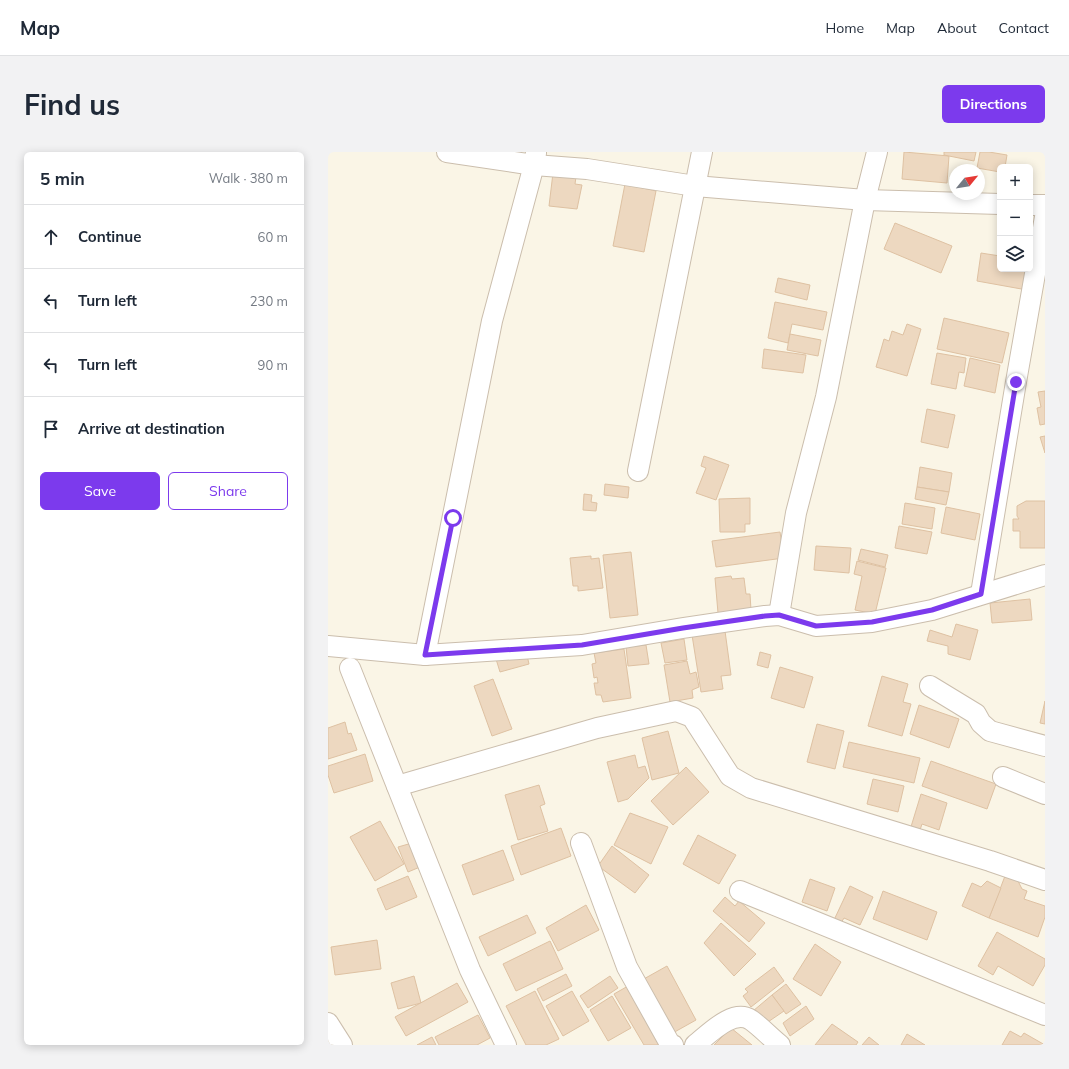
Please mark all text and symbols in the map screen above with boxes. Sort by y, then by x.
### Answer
text: Map [20,16,60,40]
text: Home [825,19,864,37]
text: Map [886,19,915,37]
text: About [937,19,977,37]
text: Contact [999,19,1049,37]
button: Directions [942,85,1045,123]
text: Find us [24,87,120,122]
north arrow [949,164,985,200]
map controls [997,164,1033,272]
button: + [997,164,1033,200]
text: 5 min [40,168,85,189]
text: Walk · 380 m [209,170,288,186]
button: − [997,200,1033,236]
icon: ahead [40,226,62,248]
text: Continue [78,227,141,246]
text: 60 m [258,229,288,245]
button: layers [997,236,1033,272]
icon: left [40,290,62,312]
text: Turn left [78,291,137,310]
text: 230 m [250,293,288,309]
icon: left [40,354,62,376]
text: Turn left [78,355,137,374]
text: 90 m [258,357,288,373]
route end [1007,373,1025,391]
icon: arrive [40,418,62,440]
text: Arrive at destination [78,419,225,438]
button: Save [40,472,160,510]
button: Share [168,472,288,510]
route start [444,509,462,527]

